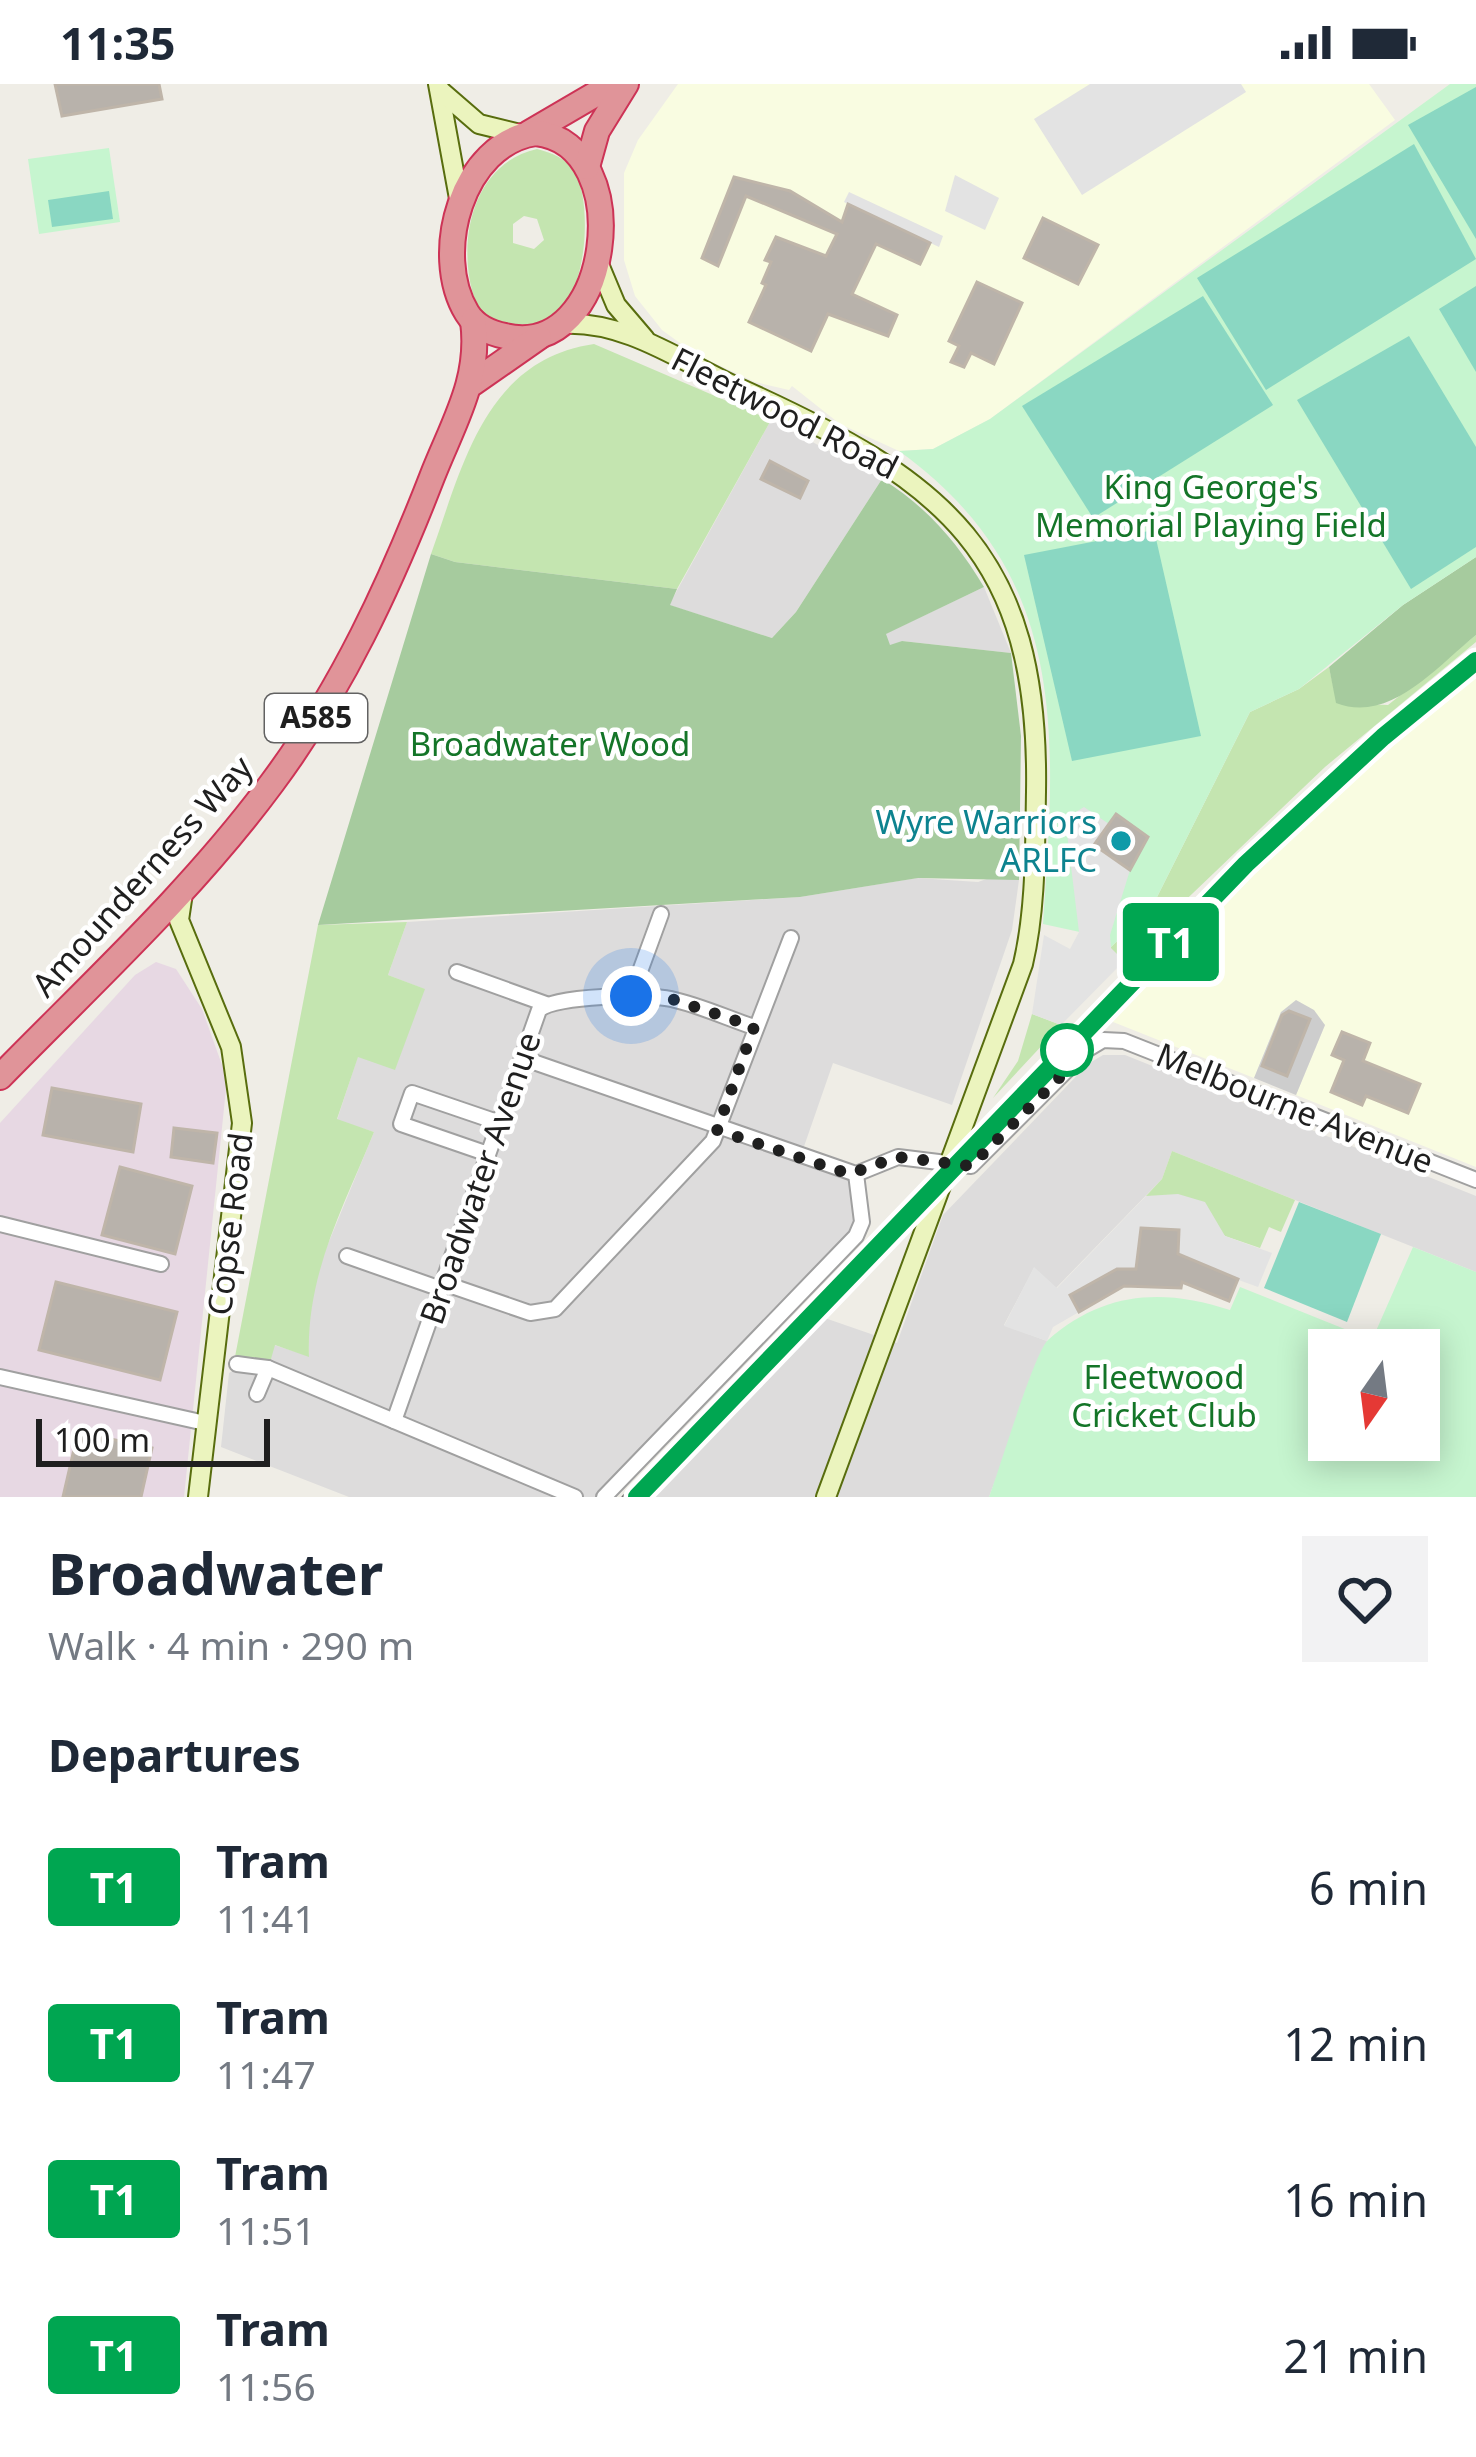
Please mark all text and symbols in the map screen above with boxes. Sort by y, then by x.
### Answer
text: 11:35 [60,12,176,73]
street label: Fleetwood Road [664,336,906,489]
park label: King George's Memorial Playing Field [1035,464,1387,547]
road number: A585 [265,694,367,742]
park label: Broadwater Wood [410,721,690,766]
street label: Amounderness Way [21,745,262,1006]
place label: Wyre Warriors ARLFC [876,799,1097,882]
marker: Wyre Warriors ARLFC [1108,828,1134,854]
line badge: T1 [1117,903,1225,981]
text: T1 [1147,913,1195,970]
your location [601,966,661,1026]
unlabelled marker [1042,1025,1092,1075]
street label: Broadwater Avenue [408,1026,551,1330]
street label: Melbourne Avenue [1150,1031,1440,1184]
street label: Copse Road [196,1130,263,1318]
north arrow [1308,1329,1440,1461]
map controls [1308,1329,1440,1461]
park label: Fleetwood Cricket Club [1071,1354,1257,1437]
scale bar [36,1413,270,1466]
text: 100 m [54,1417,150,1462]
text: Broadwater [48,1534,383,1612]
button: heart [1302,1536,1428,1662]
text: Walk · 4 min · 290 m [48,1618,414,1671]
text: Departures [48,1724,301,1785]
text: Tram [216,1830,330,1891]
text: 6 min [1309,1857,1428,1918]
text: T1 [90,1858,138,1915]
text: 11:41 [216,1891,316,1944]
text: Tram [216,1986,330,2047]
text: 12 min [1283,2013,1428,2074]
text: T1 [90,2014,138,2071]
text: 11:47 [216,2047,316,2100]
text: Tram [216,2142,330,2203]
text: 16 min [1283,2169,1428,2230]
text: T1 [90,2170,138,2227]
text: 11:51 [216,2203,316,2256]
text: Tram [216,2298,330,2359]
text: 21 min [1283,2325,1428,2386]
text: T1 [90,2326,138,2383]
text: 11:56 [216,2359,316,2412]

